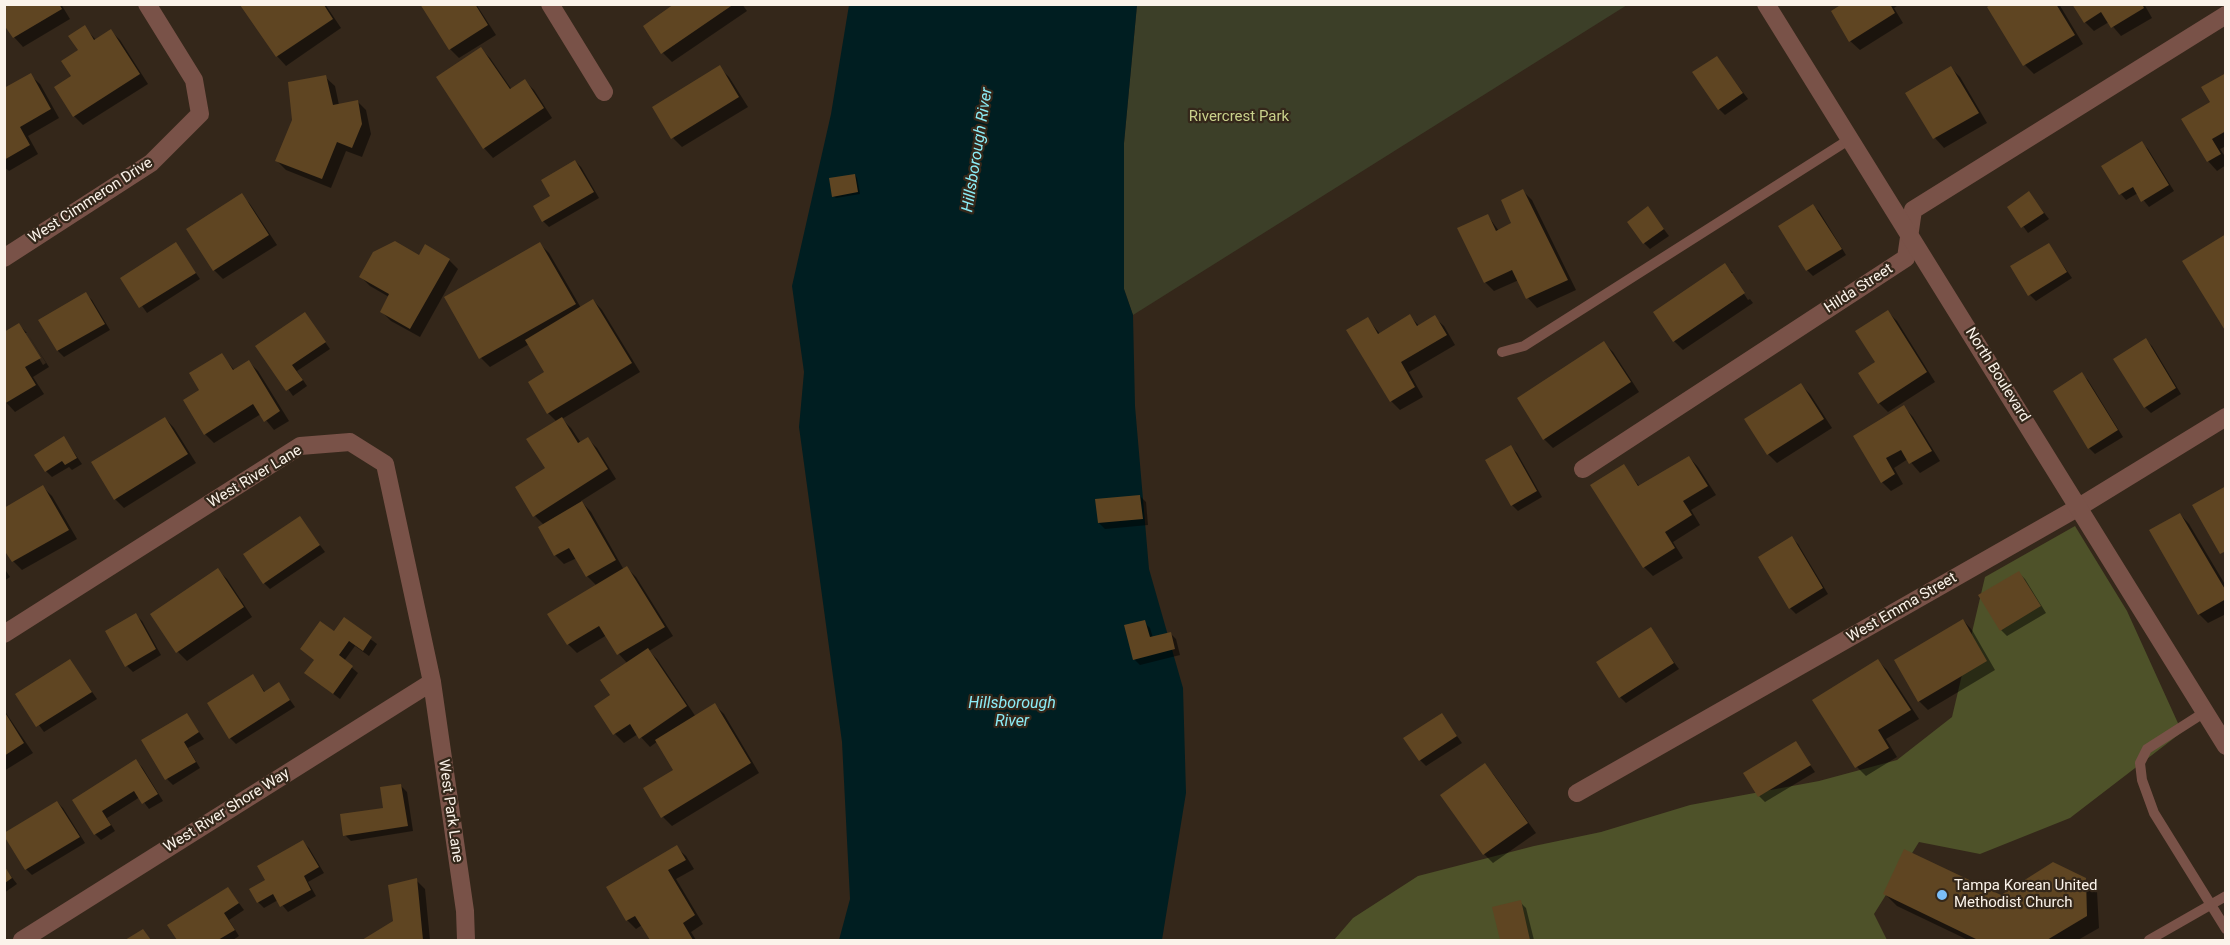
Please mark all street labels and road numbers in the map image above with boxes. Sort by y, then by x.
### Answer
street label: West Cimmeron Drive [26,154,156,248]
street label: Hilda Street [1821,260,1897,318]
street label: North Boulevard [1961,324,2033,426]
street label: West River Lane [205,442,305,512]
street label: West Emma Street [1844,569,1960,647]
street label: West Park Lane [434,758,466,864]
street label: West River Shore Way [161,765,293,857]

